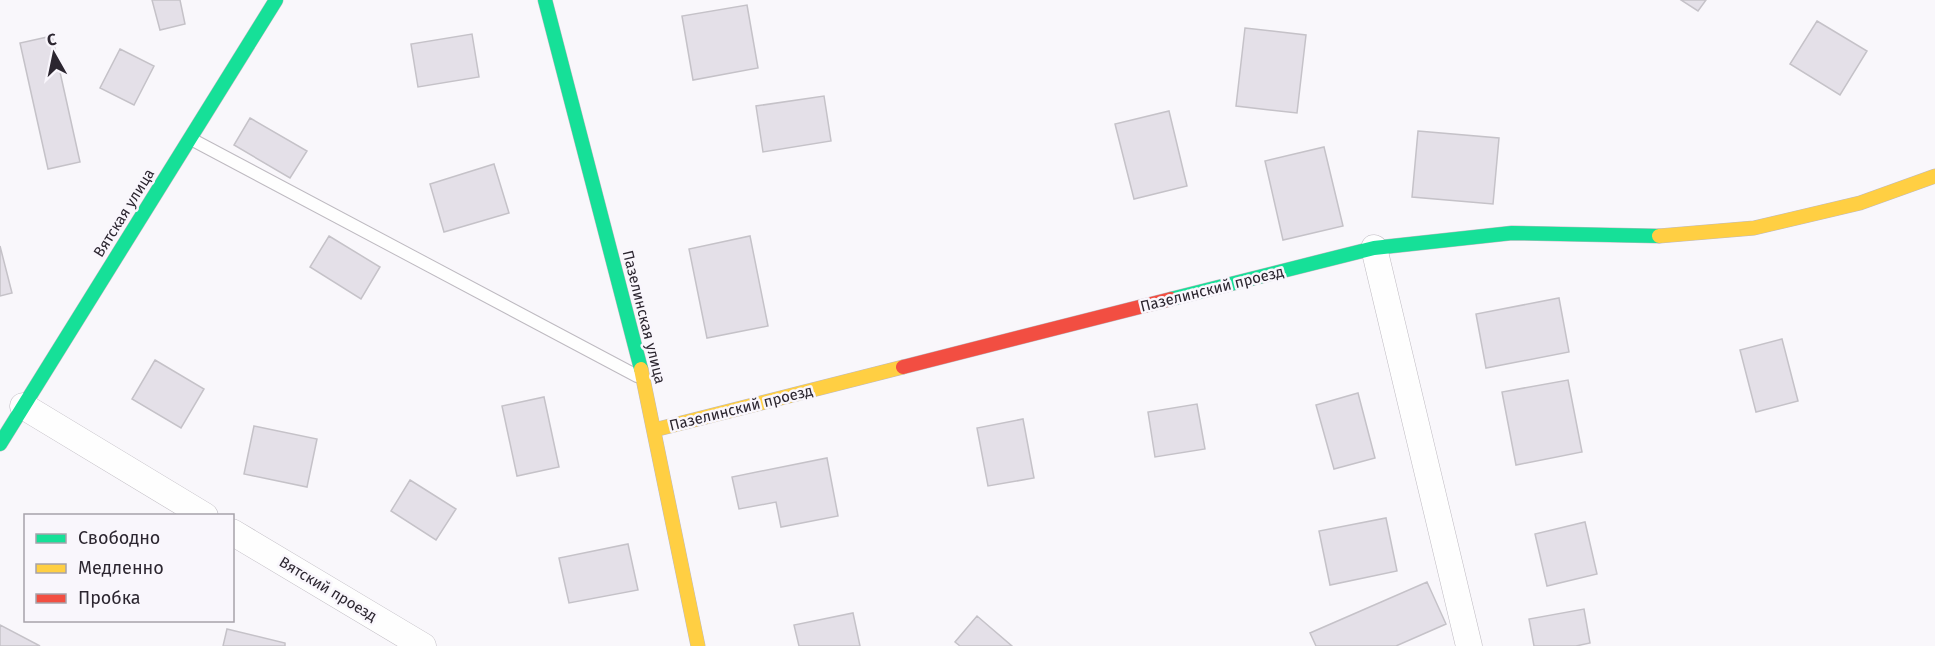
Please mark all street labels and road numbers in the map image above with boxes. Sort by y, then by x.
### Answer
street label: Вятская улица [90,166,158,260]
street label: Пазелинская улица [619,248,669,386]
street label: Пазелинский проезд [1138,262,1286,316]
street label: Пазелинский проезд [667,381,815,435]
street label: Вятский проезд [276,553,380,625]

